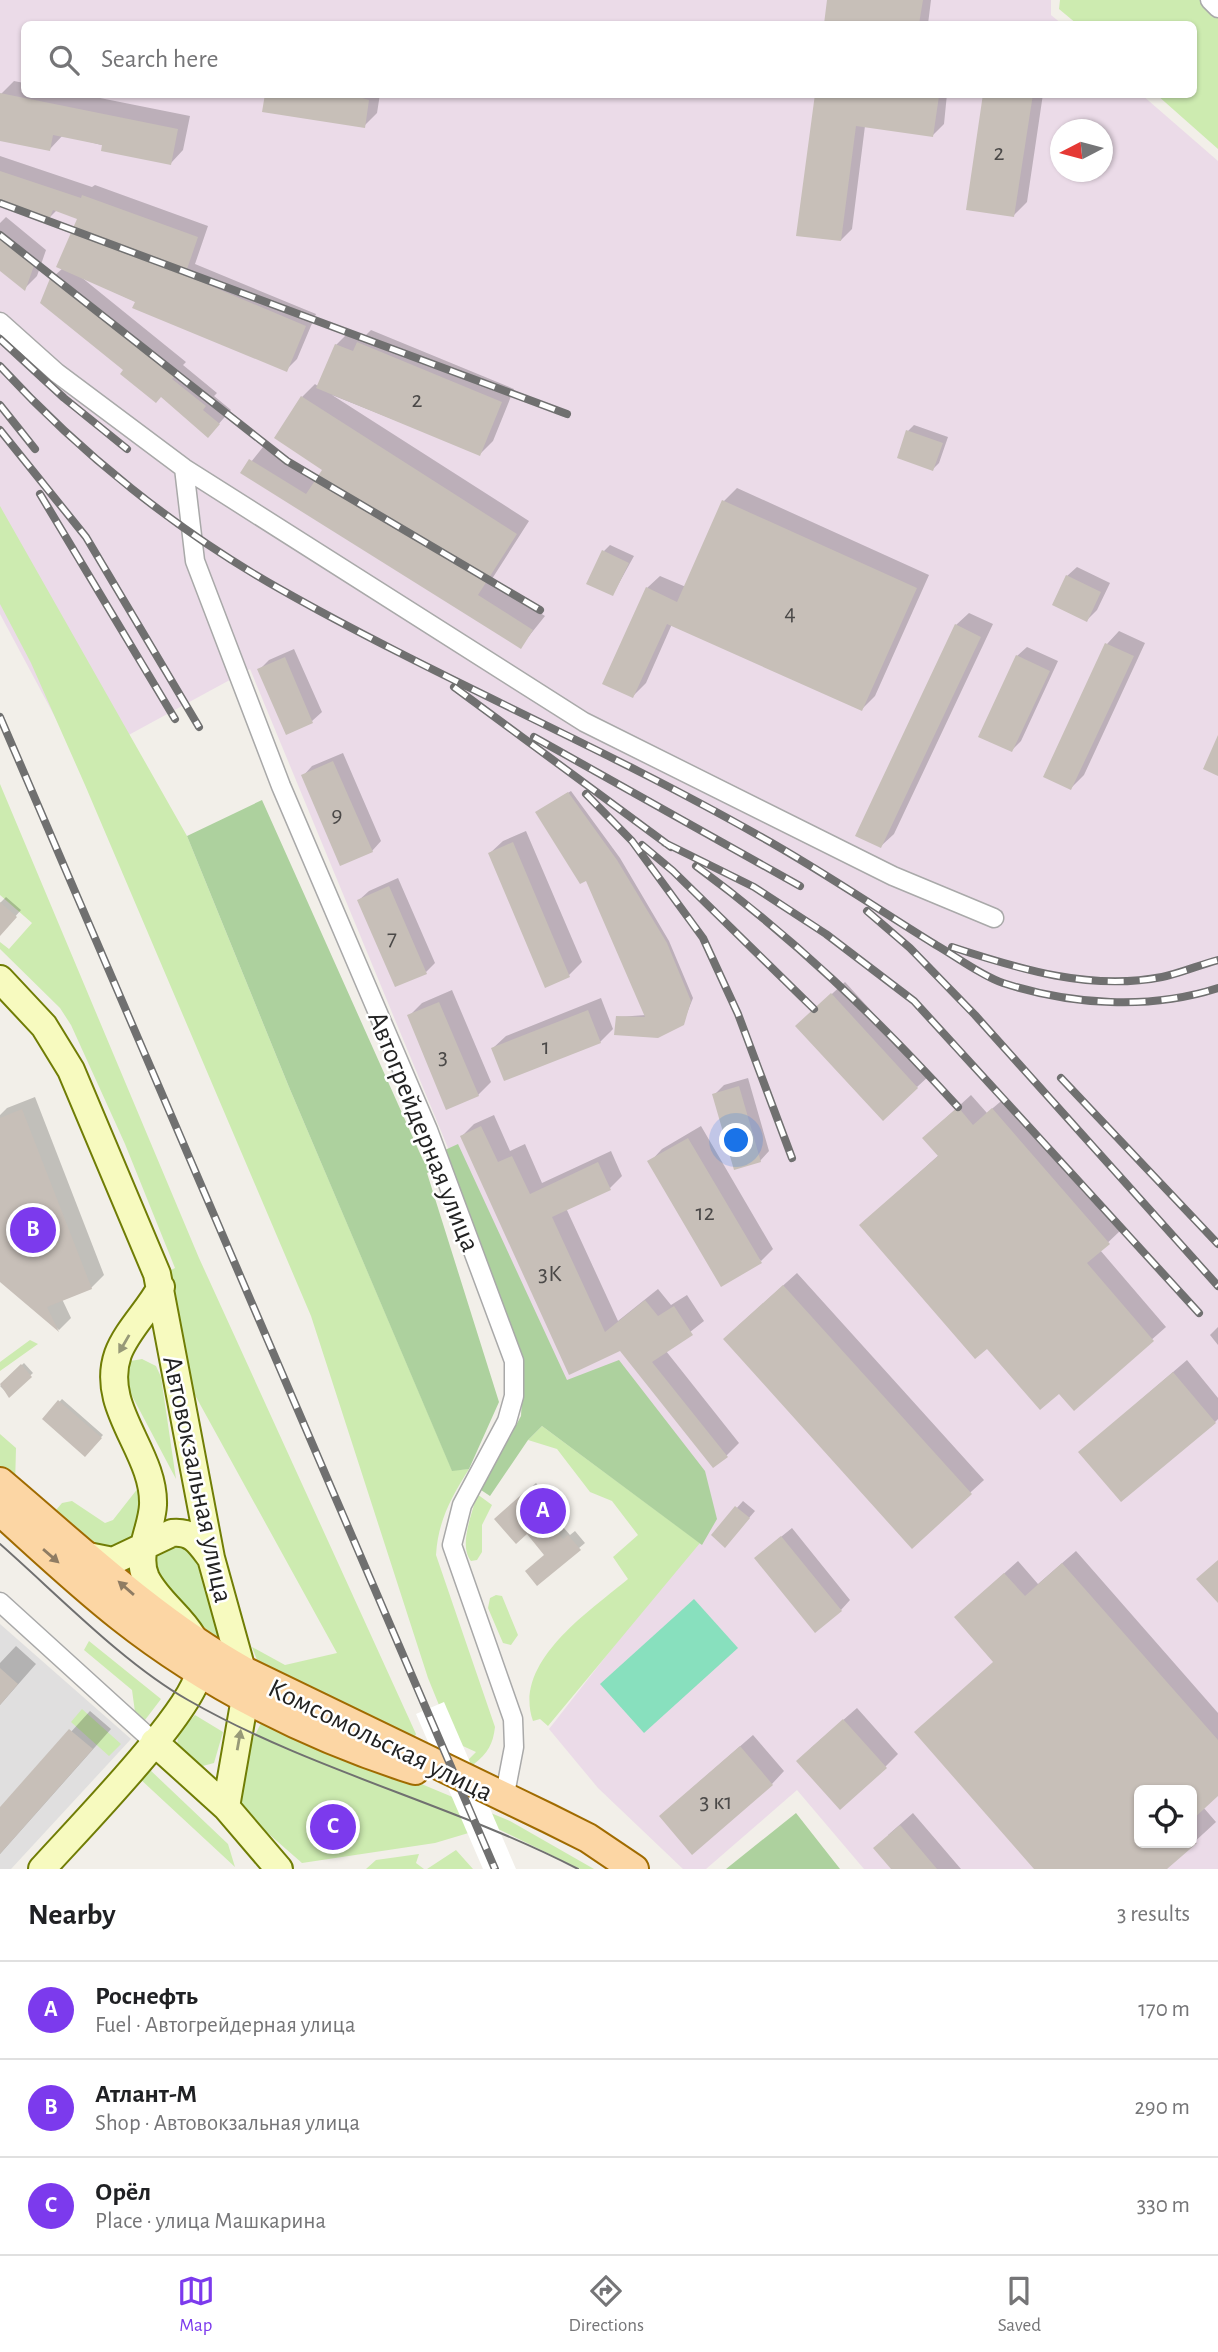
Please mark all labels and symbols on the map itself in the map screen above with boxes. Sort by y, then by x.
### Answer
north arrow [1050,119,1113,182]
house number: 2 [994,141,1005,165]
house number: 2 [412,388,423,412]
house number: 4 [784,601,796,625]
house number: 9 [331,803,343,827]
house number: 7 [387,926,397,950]
street label: Автогрейдерная улица [362,1008,484,1256]
house number: 1 [542,1035,550,1059]
house number: 3 [438,1045,448,1069]
your location [719,1123,753,1157]
house number: 12 [695,1201,715,1225]
pin: B [10,1204,56,1256]
house number: 3К [538,1262,562,1286]
one-way arrow [118,1335,130,1354]
street label: Автовокзальная улица [157,1353,237,1606]
pin: A [520,1485,566,1537]
one-way arrow [43,1548,60,1563]
one-way arrow [117,1581,134,1596]
street label: Комсомольская улица [263,1674,497,1807]
one-way arrow [234,1729,245,1751]
house number: 3 к1 [699,1790,733,1814]
pin: C [310,1801,356,1853]

